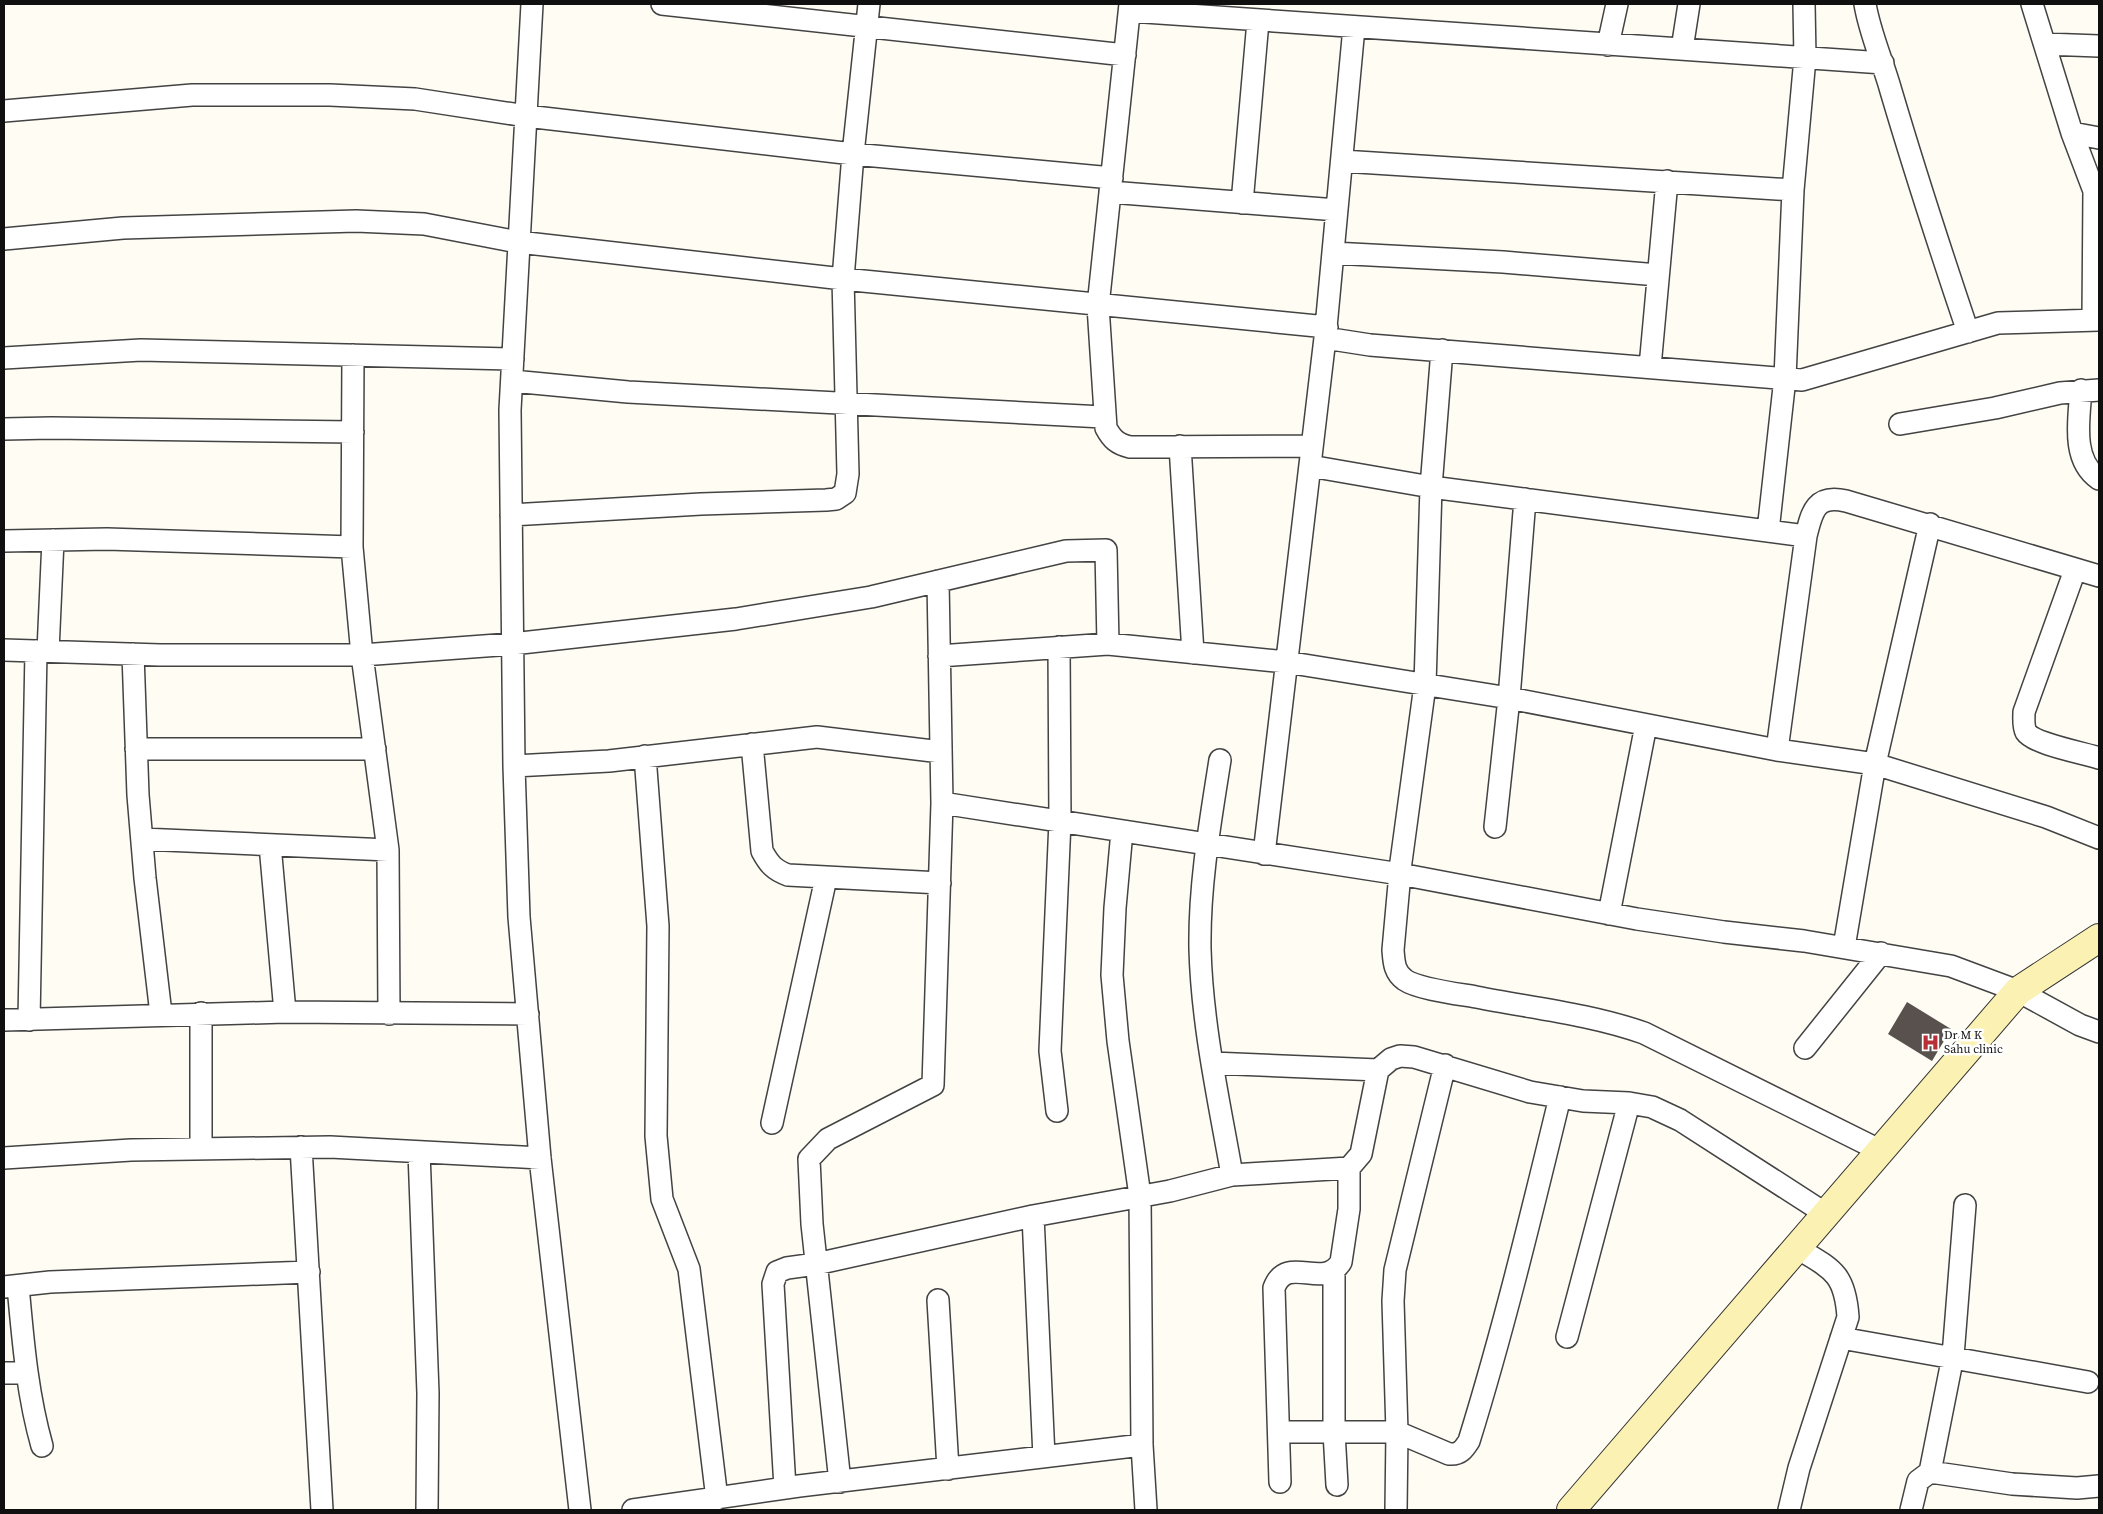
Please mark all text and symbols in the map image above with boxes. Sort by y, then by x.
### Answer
place label: Dr M K Sahu clinic [1944,1027,2003,1057]
hospital icon: Dr M K Sahu clinic [1920,1032,1940,1052]

